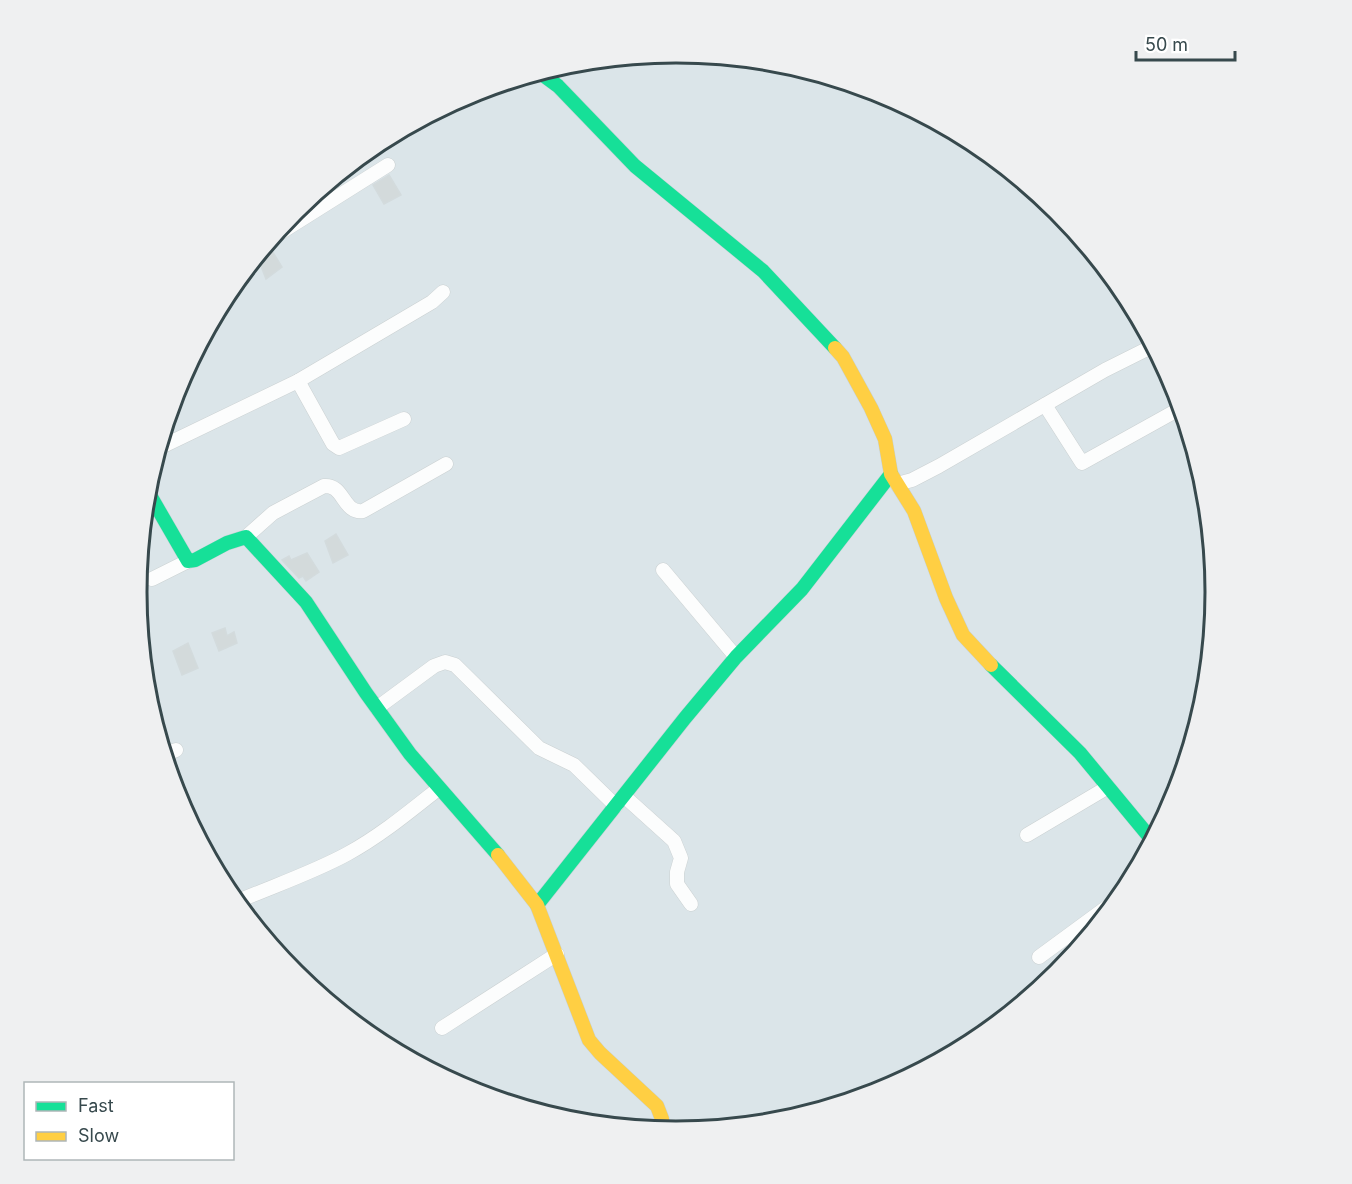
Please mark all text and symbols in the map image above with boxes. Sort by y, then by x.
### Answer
scale bar [1136,24,1235,62]
text: 50 m [1145,34,1188,55]
legend [24,1082,234,1160]
text: Fast [78,1095,114,1116]
text: Slow [78,1125,119,1146]

